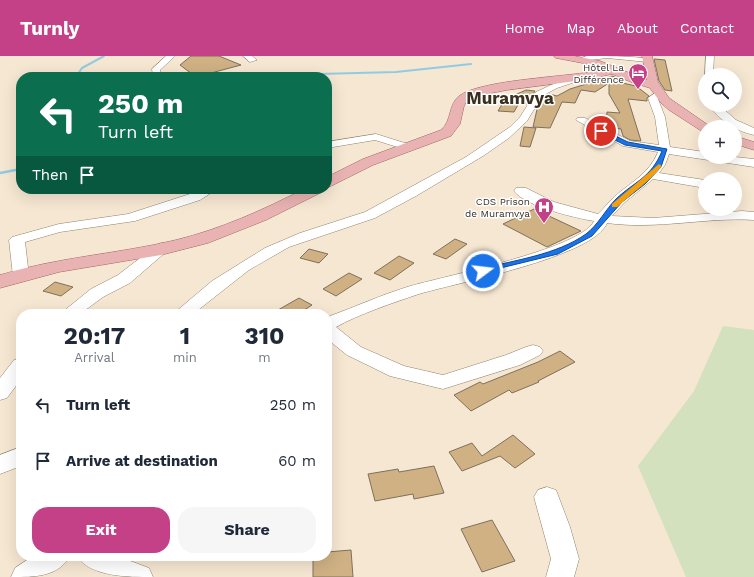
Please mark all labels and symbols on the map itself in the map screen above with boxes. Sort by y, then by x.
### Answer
place label: Hôtel La Différence [573,62,624,85]
hotel icon: Hôtel La Différence [627,62,649,90]
district label: Muramvya [466,88,554,108]
pin [584,114,618,148]
place label: CDS Prison de Muramvya [465,196,530,219]
hospital icon: CDS Prison de Muramvya [533,196,555,224]
position arrow [462,250,504,292]

